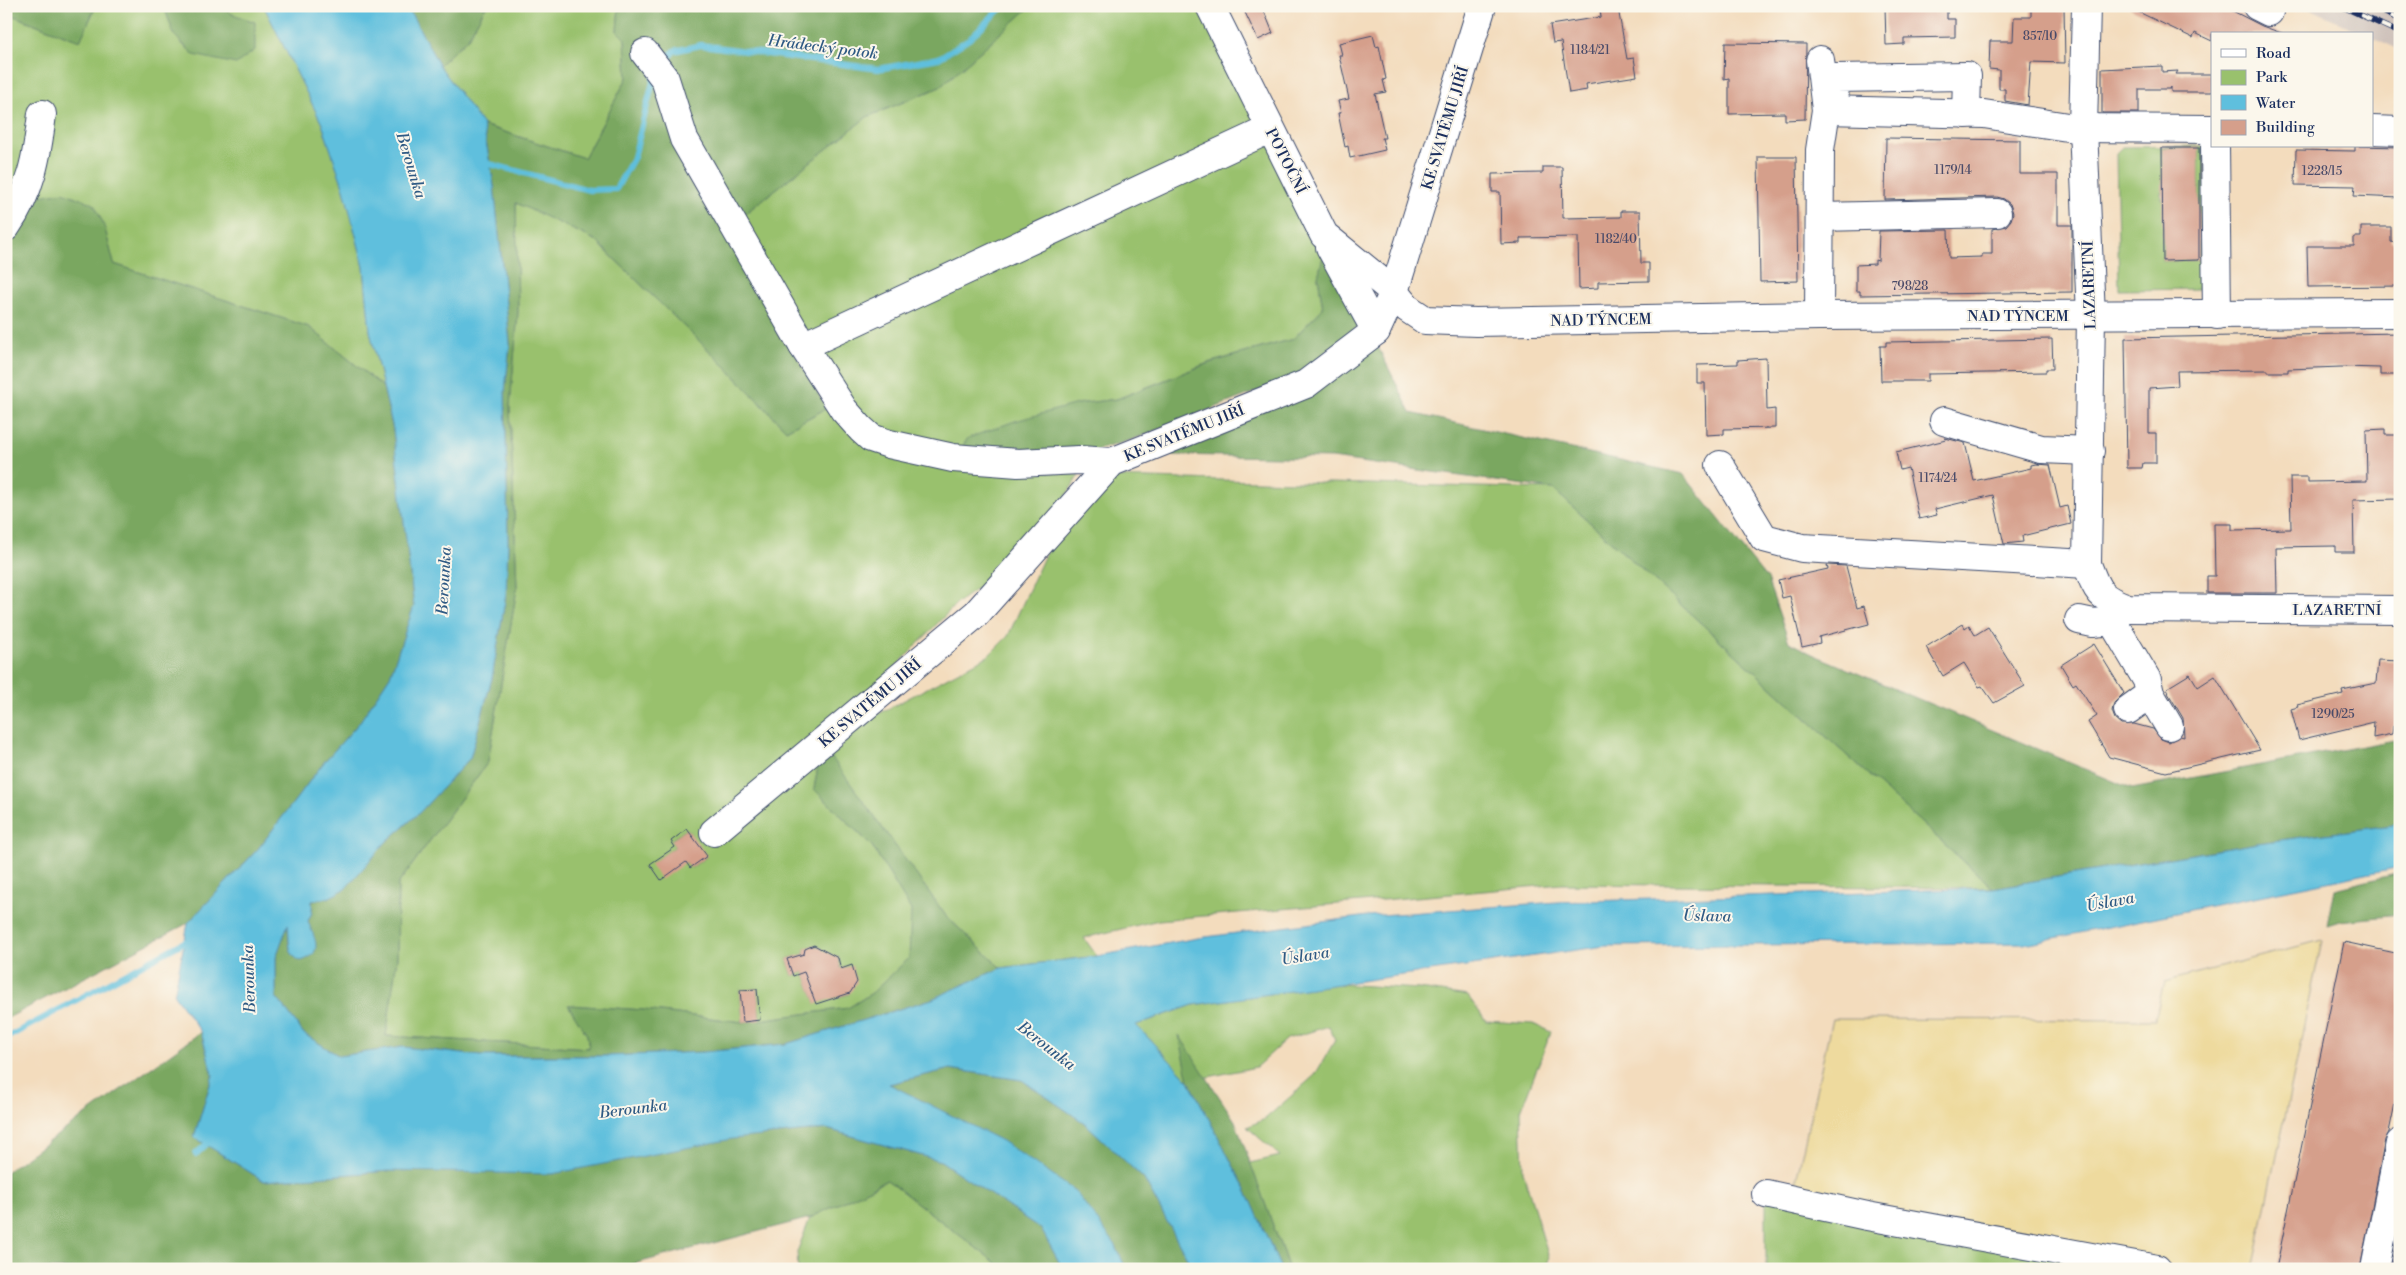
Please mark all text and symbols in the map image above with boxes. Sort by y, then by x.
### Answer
house number: 857/10 [2023,29,2057,44]
water label: Hrádecký potok [766,30,879,64]
legend [2211,32,2374,148]
house number: 1184/21 [1570,43,1611,58]
text: Road [2256,44,2291,63]
street label: KE SVATÉMU JIŘÍ [1417,63,1473,192]
text: Park [2256,68,2288,87]
text: Water [2255,94,2296,113]
text: Building [2255,118,2315,137]
street label: POTOČNÍ [1261,125,1311,198]
water label: Berounka [391,129,431,201]
house number: 1179/14 [1934,163,1972,178]
house number: 1228/15 [2302,164,2343,179]
house number: 1182/40 [1595,232,1637,247]
street label: LAZARETNÍ [2077,240,2101,330]
house number: 798/28 [1892,279,1928,294]
street label: NAD TÝNCEM [1967,306,2069,326]
street label: NAD TÝNCEM [1550,309,1653,331]
street label: KE SVATÉMU JIŘÍ [1121,400,1247,466]
house number: 1174/24 [1919,471,1957,486]
water label: Berounka [432,546,456,617]
street label: LAZARETNÍ [2293,600,2382,620]
street label: KE SVATÉMU JIŘÍ [814,654,926,752]
house number: 1290/25 [2311,707,2355,722]
water label: Úslava [2084,886,2136,916]
water label: Úslava [1682,904,1732,926]
water label: Úslava [1279,940,1331,970]
water label: Berounka [238,944,260,1014]
water label: Berounka [1013,1016,1080,1075]
water label: Berounka [597,1095,668,1123]

